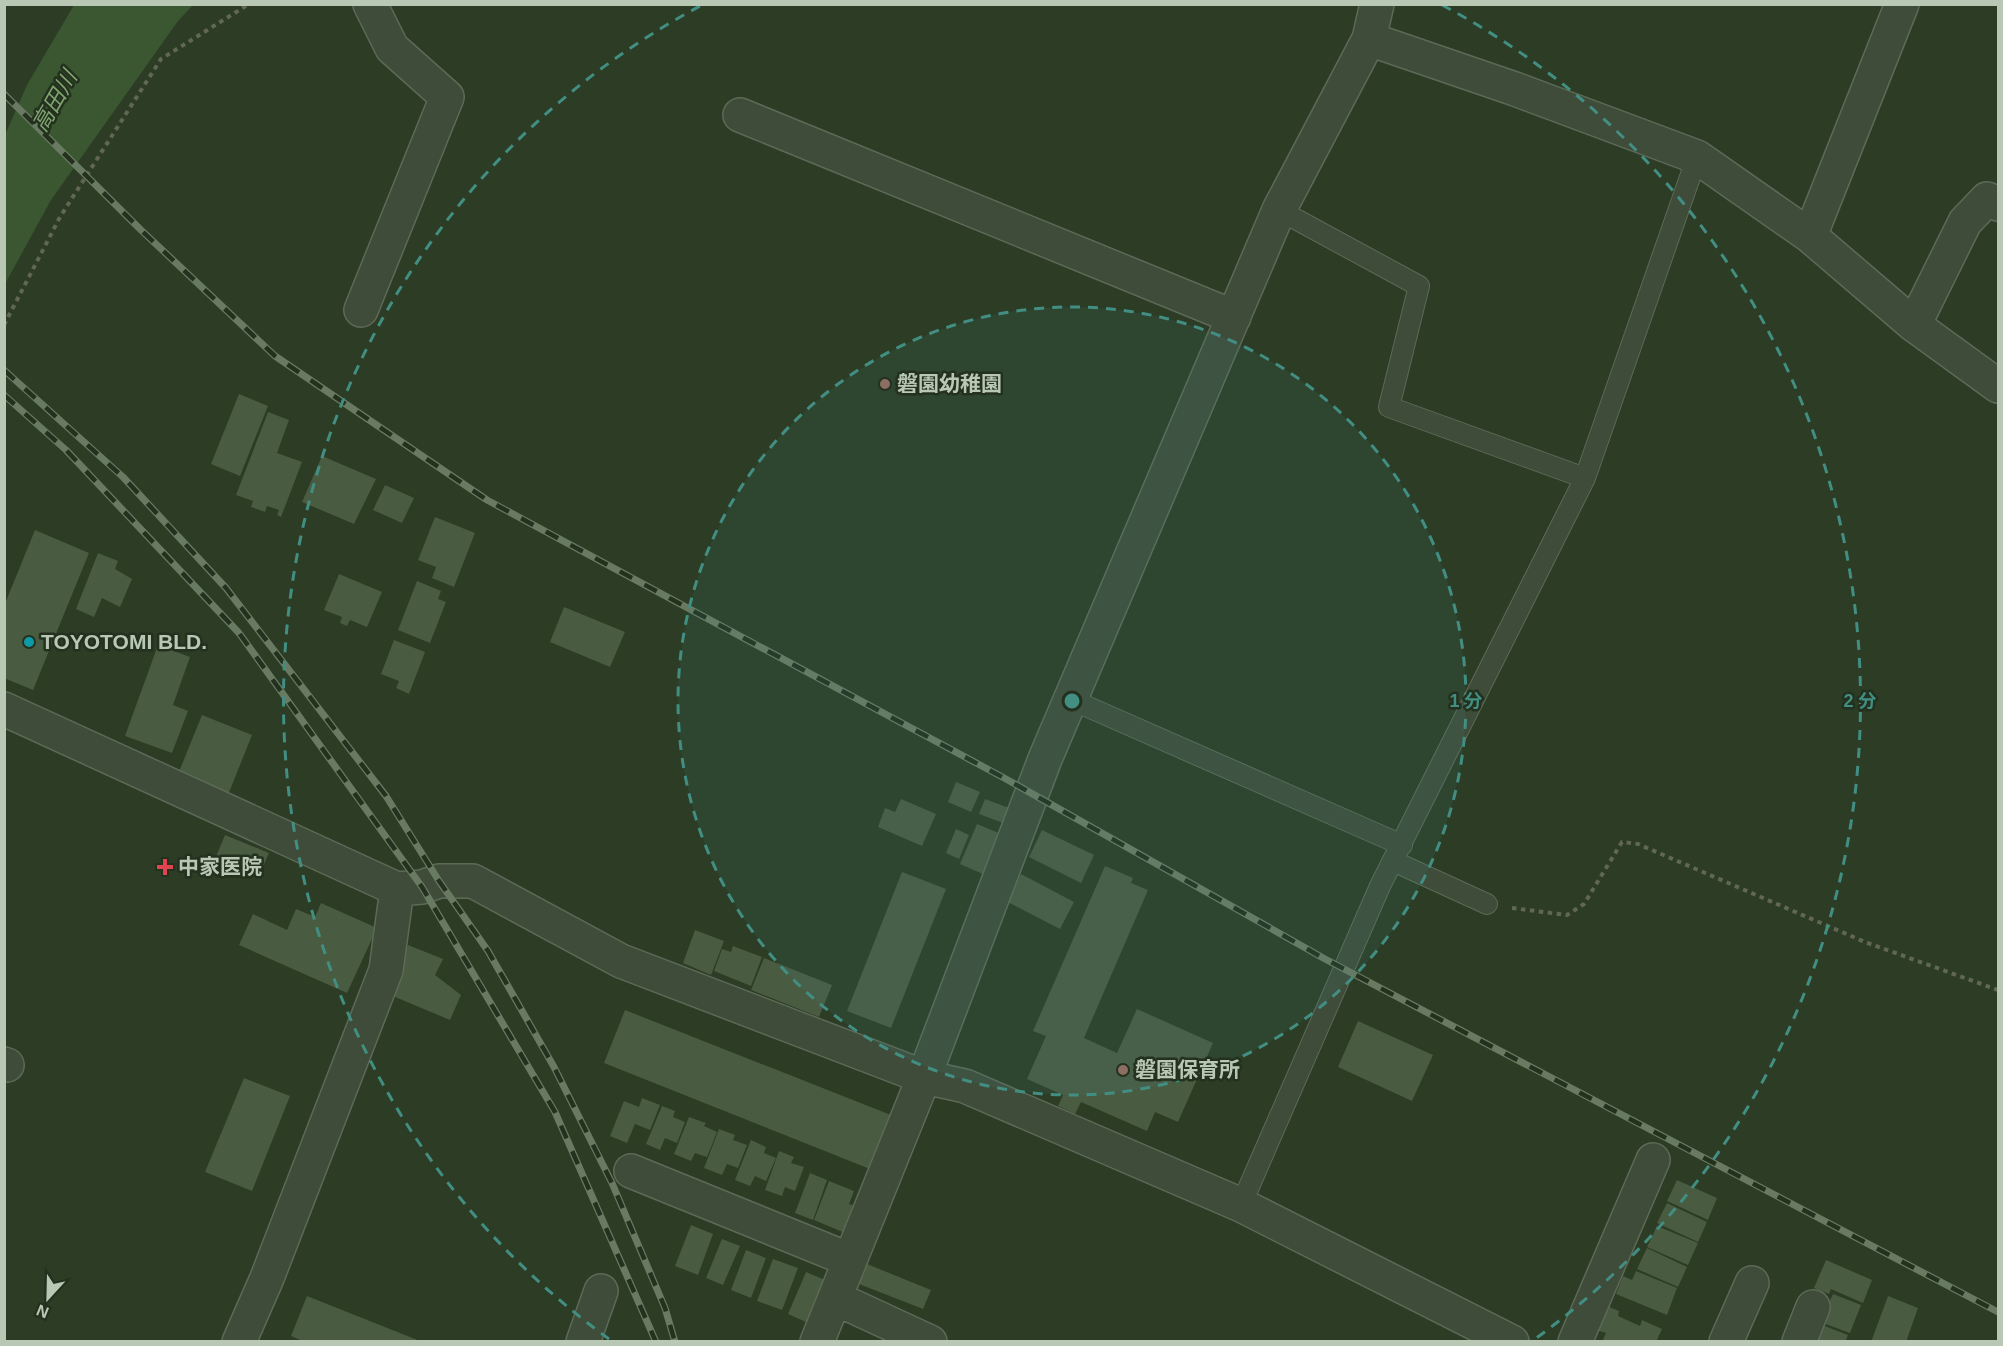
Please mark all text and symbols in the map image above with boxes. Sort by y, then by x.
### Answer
water label: 高田川 [27,65,83,136]
place label: 磐園幼稚園 [897,372,1002,395]
marker: 磐園幼稚園 [878,377,892,391]
place label: TOYOTOMI BLD. [41,630,207,653]
marker: TOYOTOMI BLD. [22,635,36,649]
centre of rings [1062,691,1082,711]
text: 1 分 [1449,691,1483,711]
text: 2 分 [1843,691,1877,711]
place label: 中家医院 [178,855,262,878]
marker: 中家医院 [156,858,174,876]
place label: 磐園保育所 [1135,1058,1240,1081]
marker: 磐園保育所 [1116,1063,1130,1077]
north arrow [18,1268,78,1328]
text: N [34,1301,51,1321]

